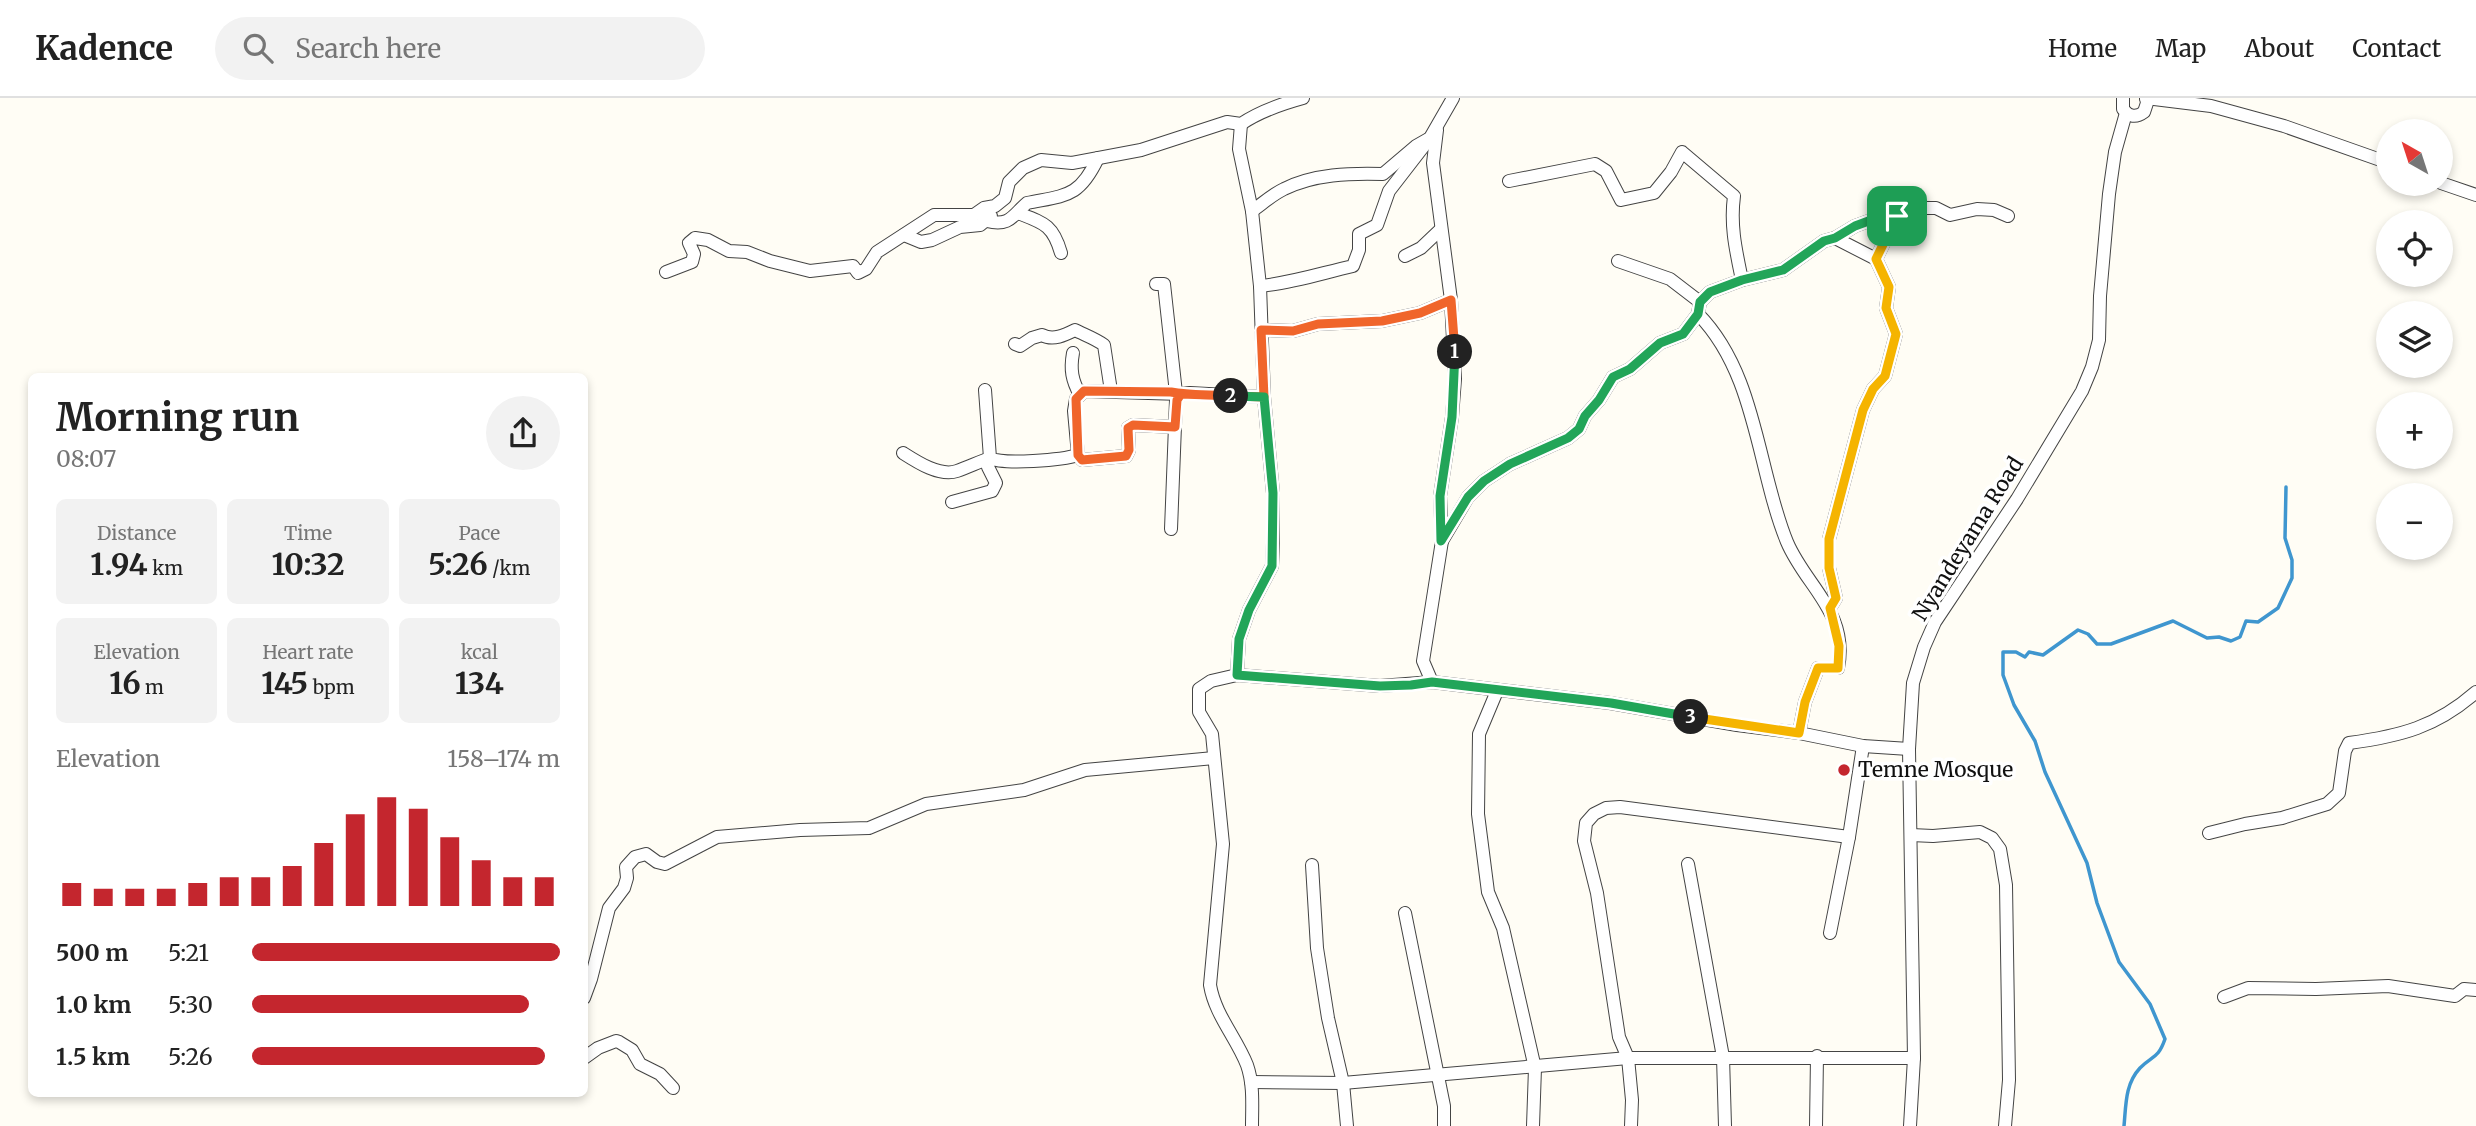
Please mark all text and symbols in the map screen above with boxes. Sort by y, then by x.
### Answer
search box [215,17,705,80]
text: Kadence [35,28,173,69]
icon: search [239,29,277,67]
text: Search here [295,32,441,65]
text: Home [2048,33,2117,64]
text: Map [2155,33,2206,64]
text: About [2244,33,2314,64]
text: Contact [2352,33,2441,64]
north arrow [2376,119,2454,196]
map controls [2376,119,2453,560]
pin [1867,186,1927,246]
icon: arrive [1878,197,1916,235]
button: locate [2376,210,2453,287]
button: layers [2376,301,2453,378]
pin: 1 [1438,334,1472,370]
text: 1 [1450,339,1459,363]
pin: 2 [1214,378,1248,414]
text: 2 [1225,383,1236,407]
button: + [2376,392,2453,469]
text: Morning run [56,394,299,441]
button: share [486,396,560,470]
text: 08:07 [56,444,116,473]
street label: Nyandeyama Road [1906,451,2029,626]
button: − [2376,483,2453,560]
text: Distance [97,521,176,545]
text: Time [284,521,332,545]
text: Pace [459,521,500,545]
text: 1.94 [90,545,148,583]
text: 10:32 [271,545,345,583]
text: 5:26 [428,545,488,583]
text: km [148,556,183,580]
text: /km [488,556,530,580]
text: Elevation [94,640,180,664]
text: Heart rate [263,640,353,664]
text: kcal [461,640,498,664]
text: 16 [109,664,141,702]
text: 145 [261,664,308,702]
text: 134 [455,664,504,702]
text: m [141,675,164,699]
text: bpm [308,675,355,699]
pin: 3 [1674,700,1708,734]
text: 3 [1685,704,1696,728]
text: Elevation [56,744,160,773]
text: 158–174 m [447,744,560,773]
place label: Temne Mosque [1858,756,2013,783]
marker: Temne Mosque [1836,762,1852,778]
text: 500 m [56,938,128,967]
text: 5:21 [168,938,209,967]
text: 1.0 km [56,990,131,1019]
text: 5:30 [168,990,213,1019]
text: 1.5 km [56,1042,130,1071]
text: 5:26 [168,1042,213,1071]

